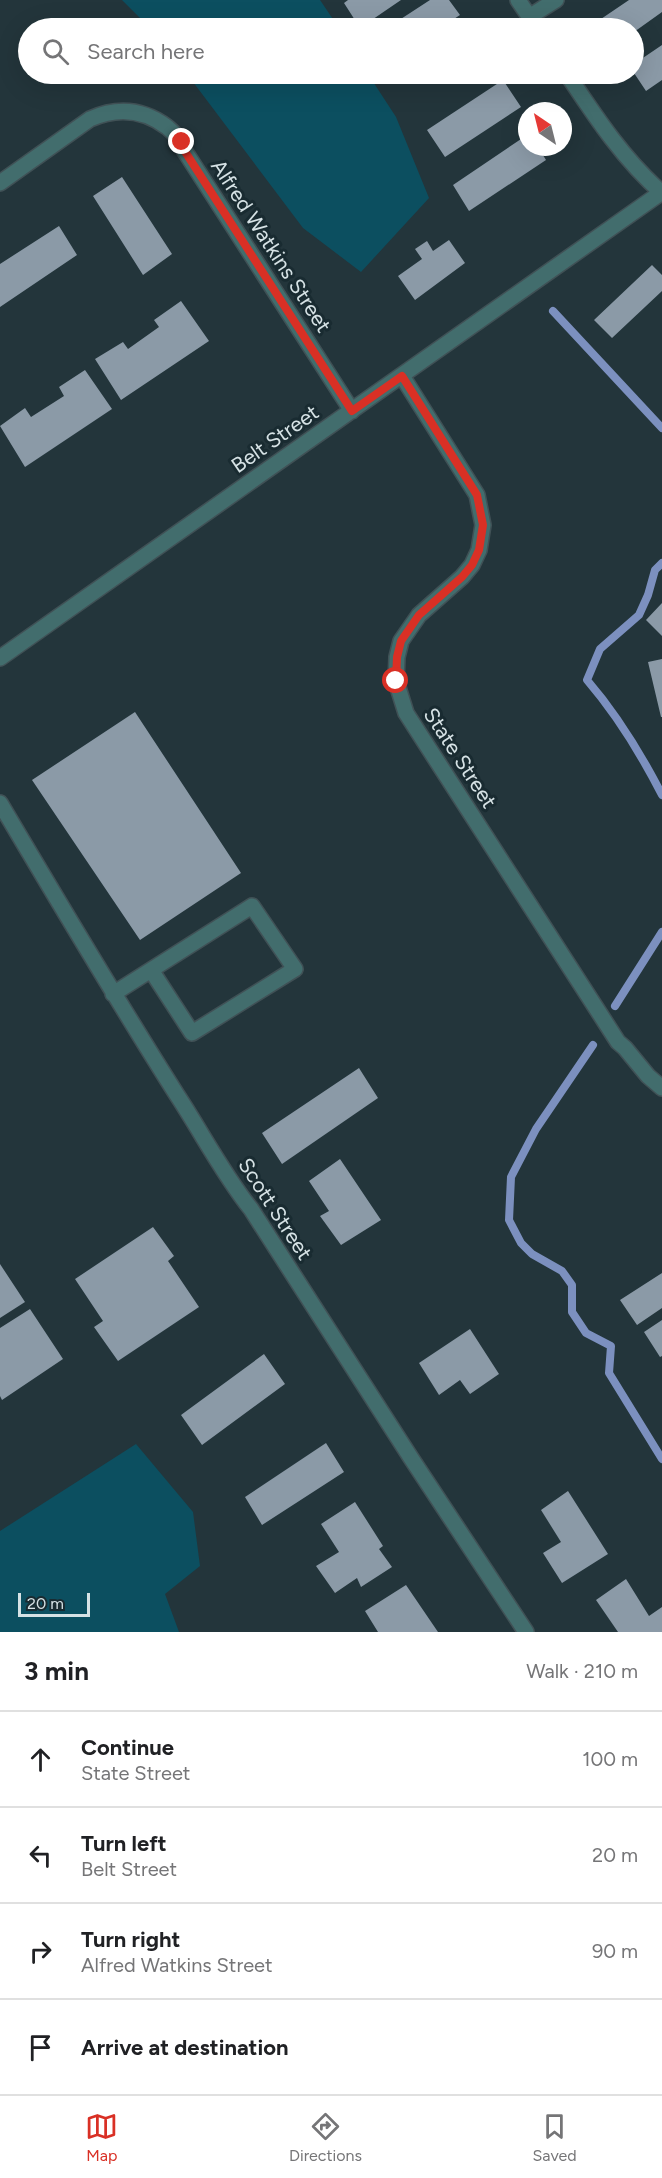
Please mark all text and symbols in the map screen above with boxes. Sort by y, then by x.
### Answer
search box [18,18,644,84]
icon: search [39,35,72,68]
text: Search here [87,38,205,65]
north arrow [518,102,572,156]
route end [168,128,194,154]
street label: Alfred Watkins Street [206,155,337,337]
street label: Belt Street [226,399,323,478]
route start [382,667,408,693]
street label: State Street [419,703,502,813]
street label: Scott Street [233,1153,318,1264]
scale bar [18,1590,90,1618]
text: 20 m [27,1594,64,1613]
text: 3 min [24,1655,89,1687]
text: Walk · 210 m [526,1659,638,1683]
text: Continue [81,1734,174,1761]
icon: ahead [24,1743,57,1776]
text: 100 m [582,1747,638,1771]
text: State Street [81,1761,190,1785]
text: Turn left [81,1830,167,1857]
icon: left [24,1839,57,1872]
text: 20 m [592,1843,638,1867]
text: Belt Street [81,1857,177,1881]
text: Turn right [81,1926,180,1953]
icon: right [24,1935,57,1968]
text: 90 m [592,1939,638,1963]
text: Alfred Watkins Street [81,1953,273,1977]
icon: arrive [24,2031,57,2064]
text: Arrive at destination [81,2034,289,2061]
tab: Map [85,2110,118,2165]
tab: Directions [289,2110,362,2165]
tab: Saved [533,2110,577,2165]

